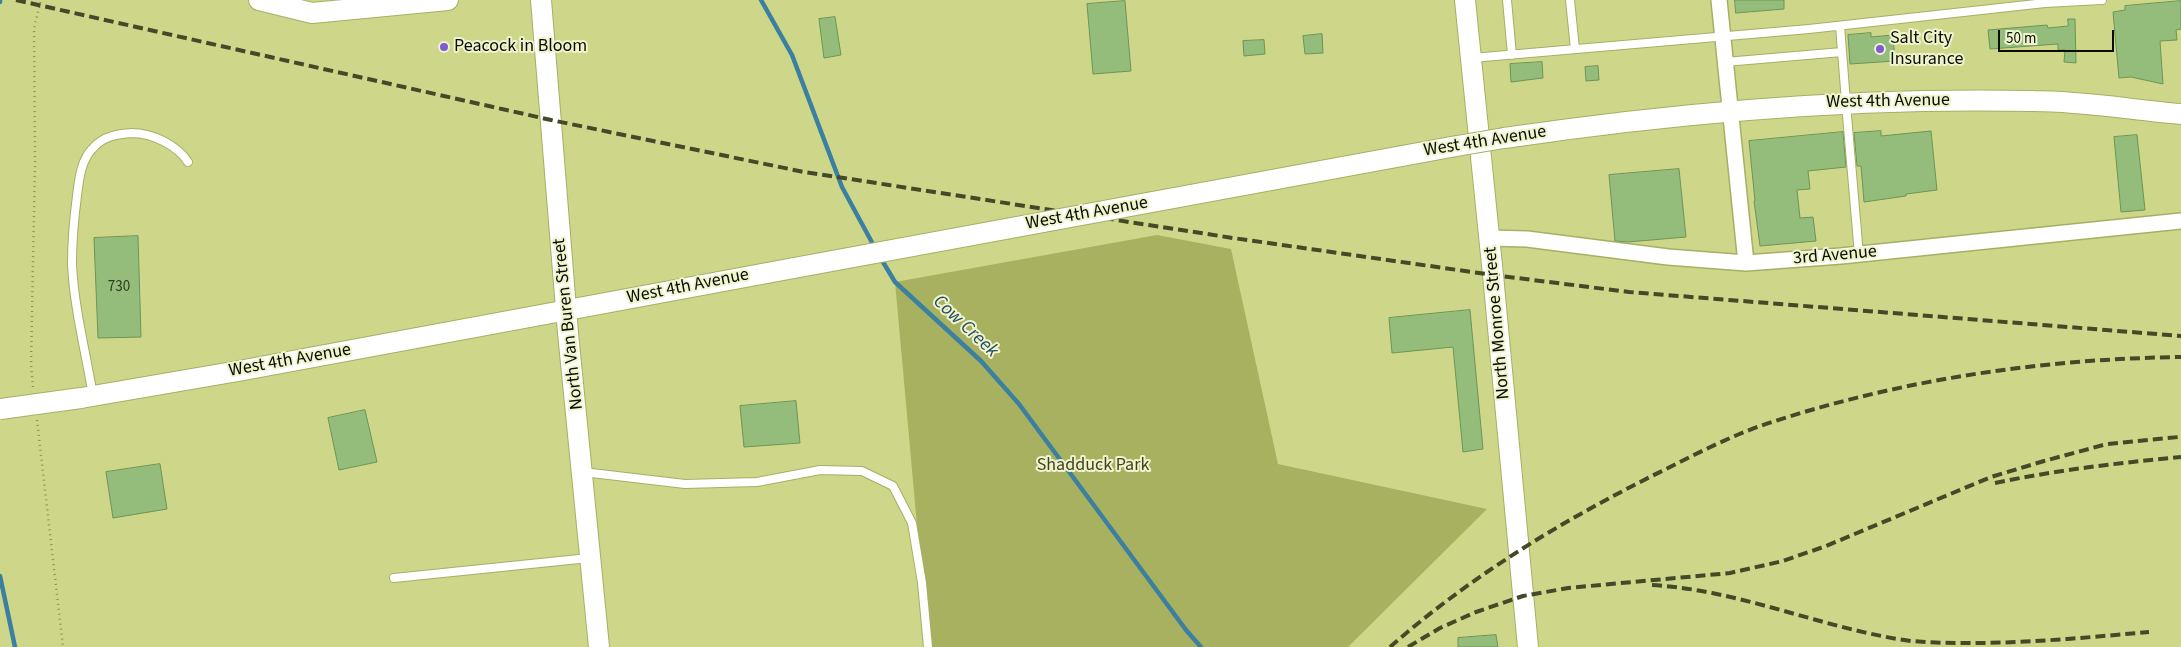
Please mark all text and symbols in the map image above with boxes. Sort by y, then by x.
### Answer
scale bar [2001,20,2117,52]
place label: Salt City Insurance [1890,28,1963,70]
text: 50 m [2006,28,2036,49]
place label: Peacock in Bloom [454,36,587,58]
marker: Peacock in Bloom [438,41,450,53]
marker: Salt City Insurance [1874,43,1886,55]
street label: West 4th Avenue [1826,90,1950,114]
street label: West 4th Avenue [1422,122,1548,162]
street label: West 4th Avenue [1024,193,1150,235]
street label: North Van Buren Street [549,237,589,411]
street label: 3rd Avenue [1792,242,1878,270]
street label: North Monroe Street [1481,246,1515,400]
street label: West 4th Avenue [625,265,751,309]
house number: 730 [108,279,130,297]
water label: Cow Creek [927,291,1003,363]
street label: West 4th Avenue [227,340,353,382]
park label: Shadduck Park [1037,455,1149,477]

